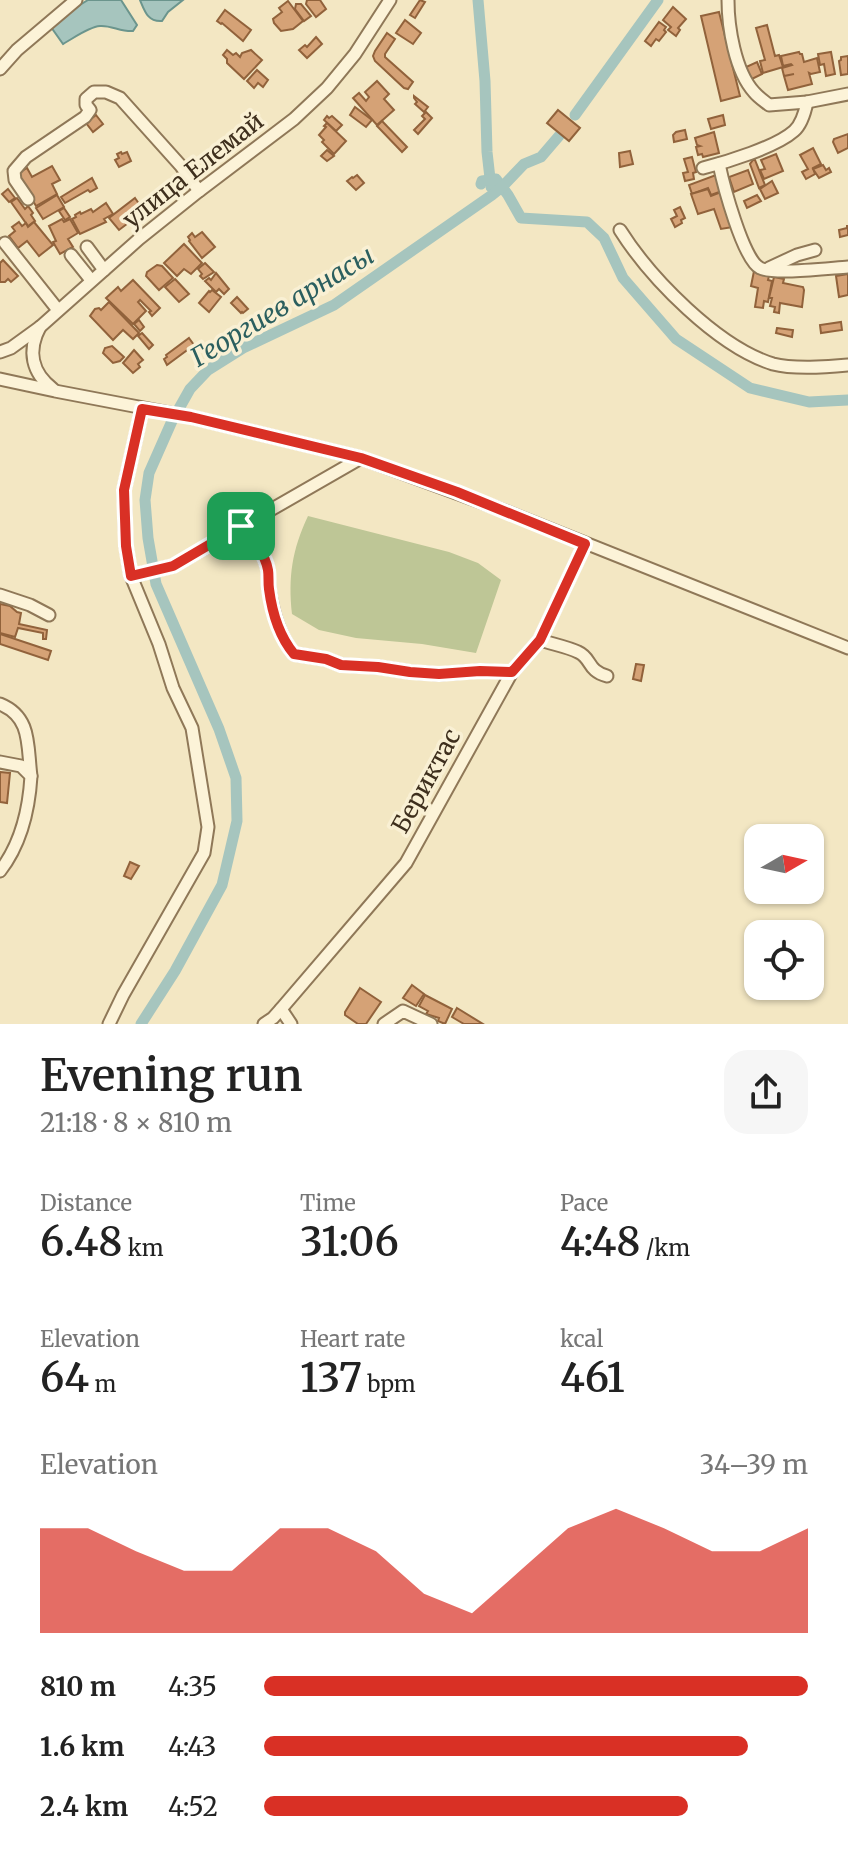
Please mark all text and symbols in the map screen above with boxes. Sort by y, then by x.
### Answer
street label: улица Елемай [116,105,270,235]
water label: Георгиев арнасы [184,238,380,374]
pin [207,492,275,560]
icon: arrive [219,504,263,548]
street label: Бериктас [385,723,467,839]
north arrow [744,824,824,904]
map controls [744,824,824,1000]
button: locate [744,920,824,1000]
text: Evening run [40,1048,303,1103]
button: share [724,1050,808,1134]
text: 21:18 · 8 × 810 m [40,1106,232,1139]
text: Distance [40,1189,132,1217]
text: Time [300,1189,356,1217]
text: Pace [560,1189,608,1217]
text: 6.48 [40,1217,122,1267]
text: 31:06 [300,1217,399,1267]
text: 4:48 [560,1217,640,1267]
text: km [122,1234,164,1262]
text: /km [640,1234,690,1262]
text: Elevation [40,1325,140,1353]
text: Heart rate [300,1325,405,1353]
text: kcal [560,1325,603,1353]
text: 64 [40,1353,89,1403]
text: 137 [300,1353,362,1403]
text: 461 [560,1353,625,1403]
text: m [89,1370,116,1398]
text: bpm [362,1370,416,1398]
text: Elevation [40,1448,158,1481]
text: 34–39 m [700,1448,808,1481]
text: 810 m [40,1670,116,1703]
text: 4:35 [168,1670,217,1703]
text: 1.6 km [40,1730,124,1763]
text: 4:43 [168,1730,216,1763]
text: 2.4 km [40,1790,128,1823]
text: 4:52 [168,1790,218,1823]

